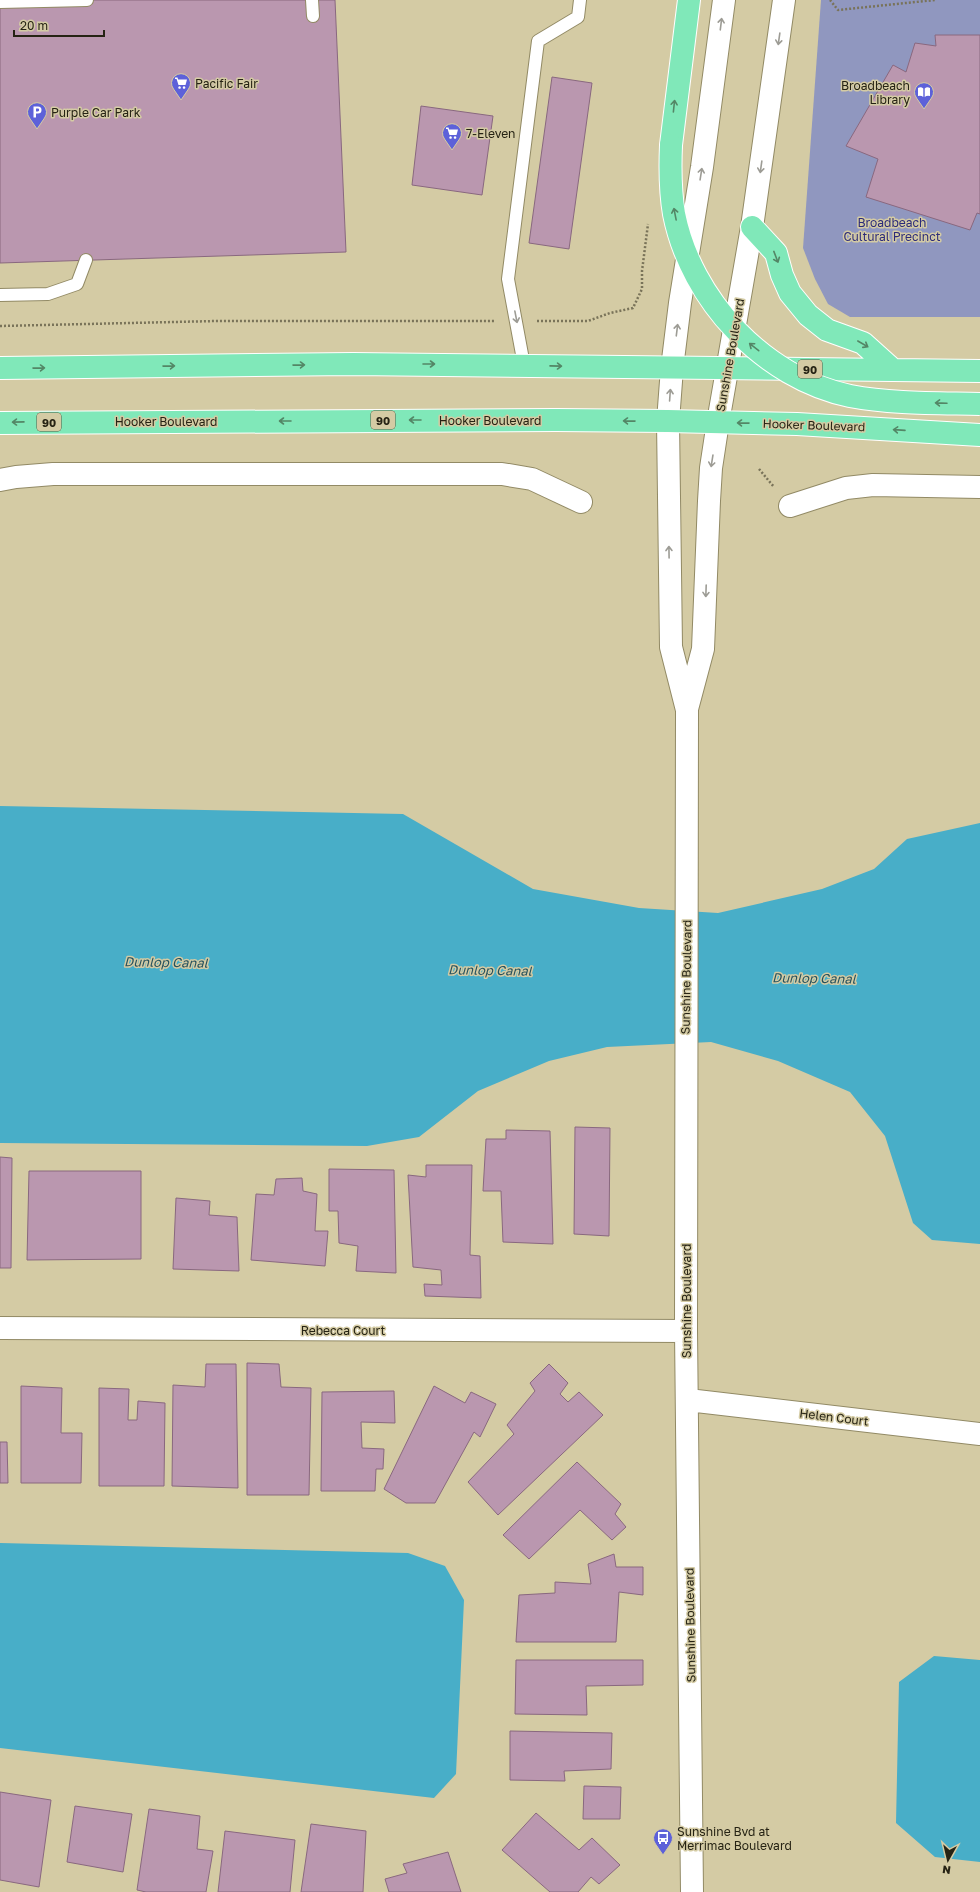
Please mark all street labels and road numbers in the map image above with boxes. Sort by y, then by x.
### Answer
street label: Sunshine Boulevard [713,297,747,413]
road number: 90 [798,360,822,378]
road number: 90 [371,411,395,429]
road number: 90 [37,413,61,431]
street label: Hooker Boulevard [439,413,541,428]
street label: Hooker Boulevard [115,414,217,429]
street label: Hooker Boulevard [762,416,866,434]
street label: Sunshine Boulevard [678,920,694,1034]
street label: Sunshine Boulevard [679,1244,694,1358]
street label: Rebecca Court [301,1323,385,1338]
street label: Helen Court [799,1405,870,1429]
street label: Sunshine Boulevard [682,1568,698,1682]

